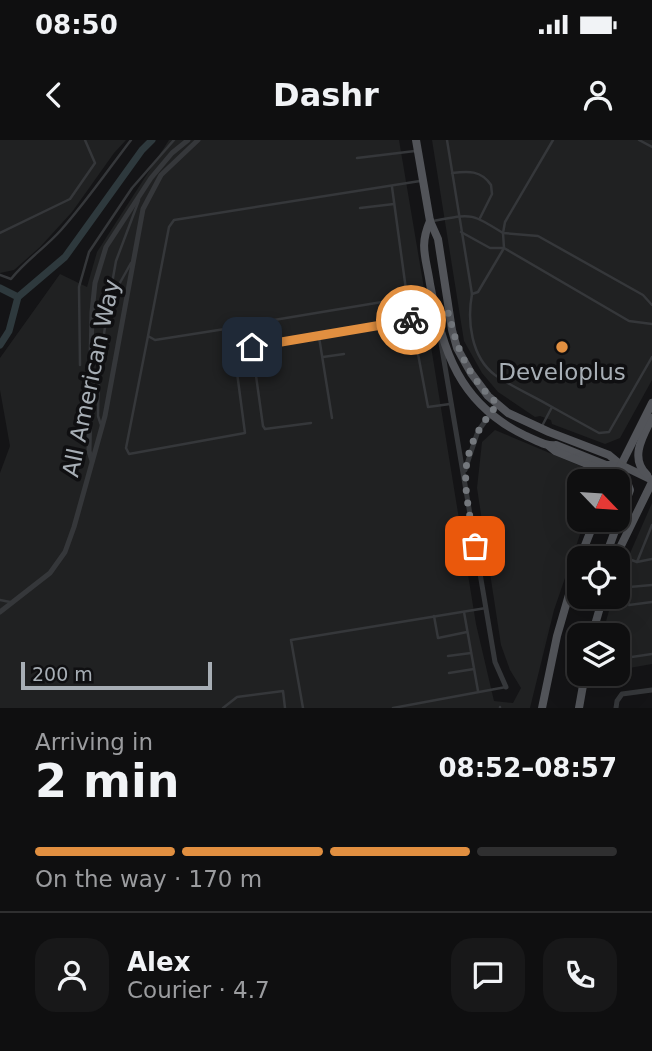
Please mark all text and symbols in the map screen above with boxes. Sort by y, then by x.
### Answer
text: 08:50 [35,10,118,40]
icon: back [35,76,73,114]
text: Dashr [273,76,379,114]
icon: person [579,76,617,114]
street label: All American Way [57,277,125,479]
courier [376,285,446,355]
icon: bike [392,301,430,339]
pin [222,317,282,377]
icon: home [233,328,271,366]
marker: Developlus [554,339,570,355]
place label: Developlus [498,359,626,385]
north arrow [567,469,630,532]
map controls [567,469,630,686]
pin [445,516,505,576]
icon: bag [456,527,494,565]
button: locate [567,546,630,609]
button: layers [567,623,630,686]
scale bar [21,659,212,691]
text: 200 m [32,663,93,685]
text: Arriving in [35,729,153,755]
text: 08:52–08:57 [438,753,617,783]
text: 2 min [35,754,179,808]
text: On the way · 170 m [35,866,262,892]
button: person [35,938,109,1012]
button: chat [451,938,525,1012]
button: phone [543,938,617,1012]
text: Alex [127,947,190,977]
text: Courier · 4.7 [127,977,270,1003]

